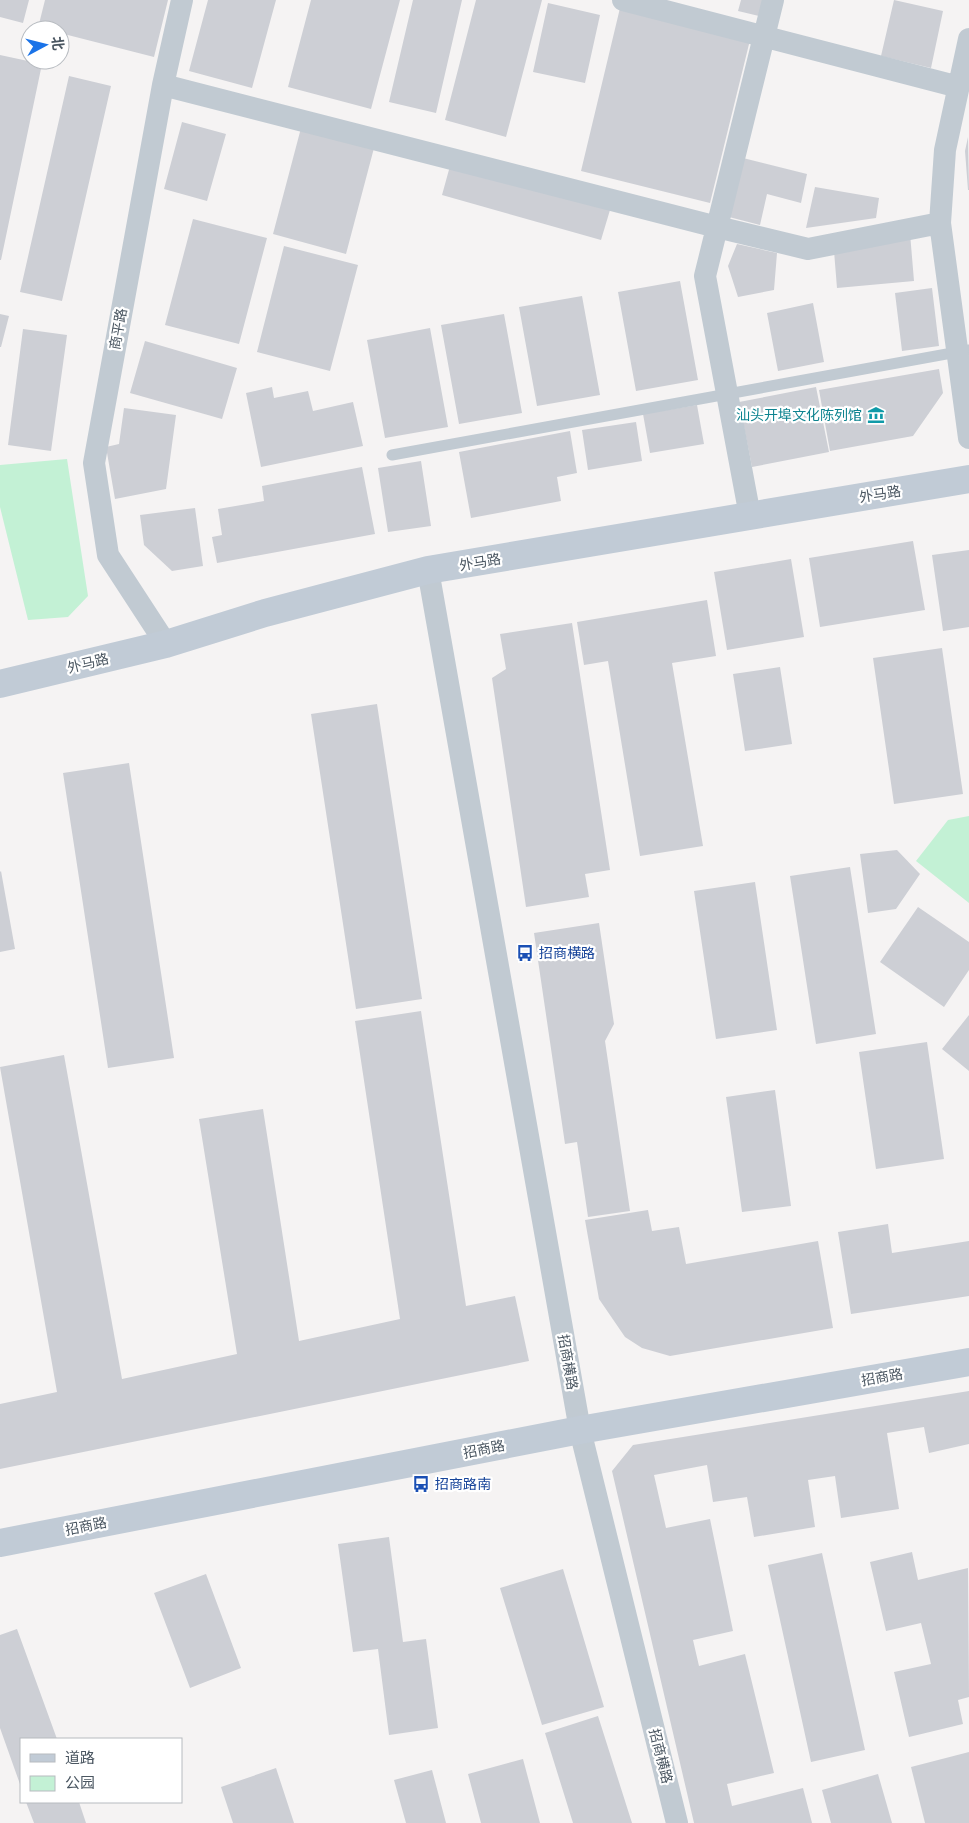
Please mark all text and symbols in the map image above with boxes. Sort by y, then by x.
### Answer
north arrow [20,20,70,70]
text: 北 [48,35,69,51]
street label: 商平路 [105,307,131,351]
place label: 汕头开埠文化陈列馆 [736,405,862,424]
museum icon: 汕头开埠文化陈列馆 [866,405,886,425]
street label: 外马路 [858,481,902,506]
street label: 外马路 [458,549,502,575]
street label: 外马路 [65,648,111,677]
bus stop icon: 招商横路 [515,943,535,963]
place label: 招商横路 [539,943,595,962]
street label: 招商横路 [554,1333,583,1391]
street label: 招商路 [860,1364,904,1390]
street label: 招商路 [461,1435,506,1462]
bus stop icon: 招商路南 [411,1474,431,1494]
place label: 招商路南 [435,1474,491,1493]
street label: 招商路 [63,1512,108,1539]
street label: 招商横路 [645,1726,677,1785]
legend [20,1738,182,1803]
text: 道路 [65,1747,95,1768]
text: 公园 [65,1772,95,1793]

